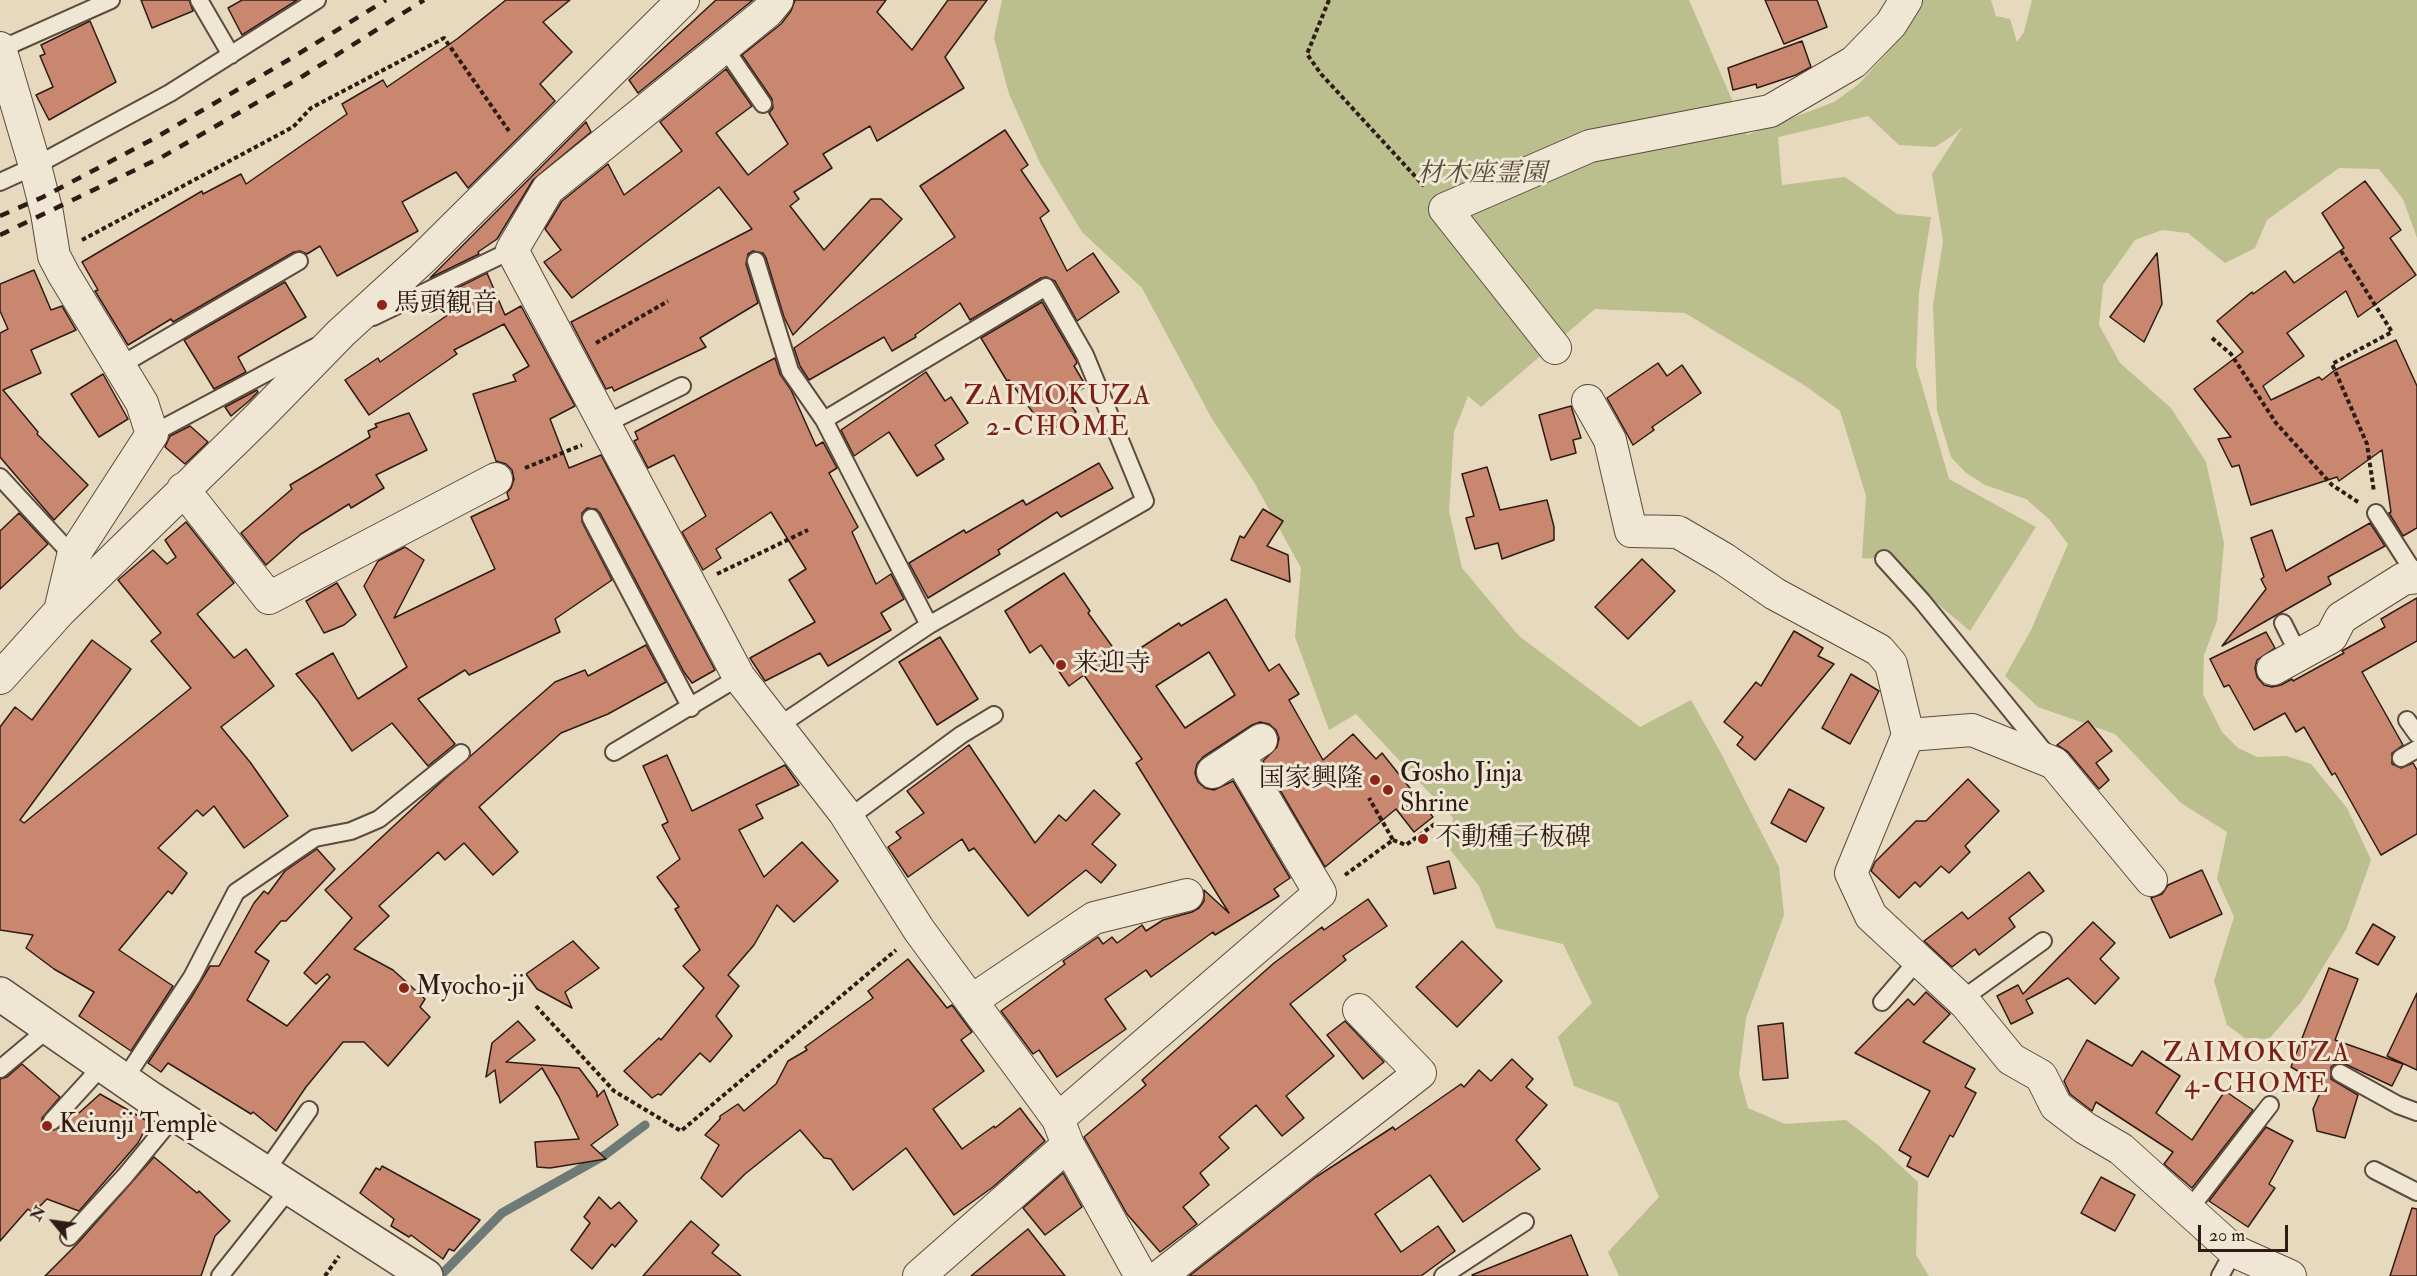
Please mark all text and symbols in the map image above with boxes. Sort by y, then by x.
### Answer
park label: 材木座霊園 [1417,159,1547,191]
place label: 馬頭観音 [394,289,498,321]
marker: 馬頭観音 [375,298,389,312]
district label: ZAIMOKUZA 2-CHOME [964,382,1152,445]
place label: 来迎寺 [1073,649,1151,681]
marker: 来迎寺 [1054,658,1068,672]
place label: Gosho Jinja Shrine [1400,759,1522,820]
place label: 国家興隆 [1259,764,1363,796]
marker: 国家興隆 [1368,773,1382,787]
marker: Gosho Jinja Shrine [1381,783,1395,797]
place label: 不動種子板碑 [1435,823,1591,855]
marker: 不動種子板碑 [1416,832,1430,846]
place label: Myocho-ji [416,972,525,1004]
marker: Myocho-ji [397,981,411,995]
district label: ZAIMOKUZA 4-CHOME [2163,1039,2351,1102]
place label: Keiunji Temple [59,1110,217,1142]
marker: Keiunji Temple [40,1119,54,1133]
north arrow [24,1192,84,1252]
text: N [26,1202,50,1224]
scale bar [2201,1213,2291,1251]
text: 20 m [2209,1224,2245,1247]

